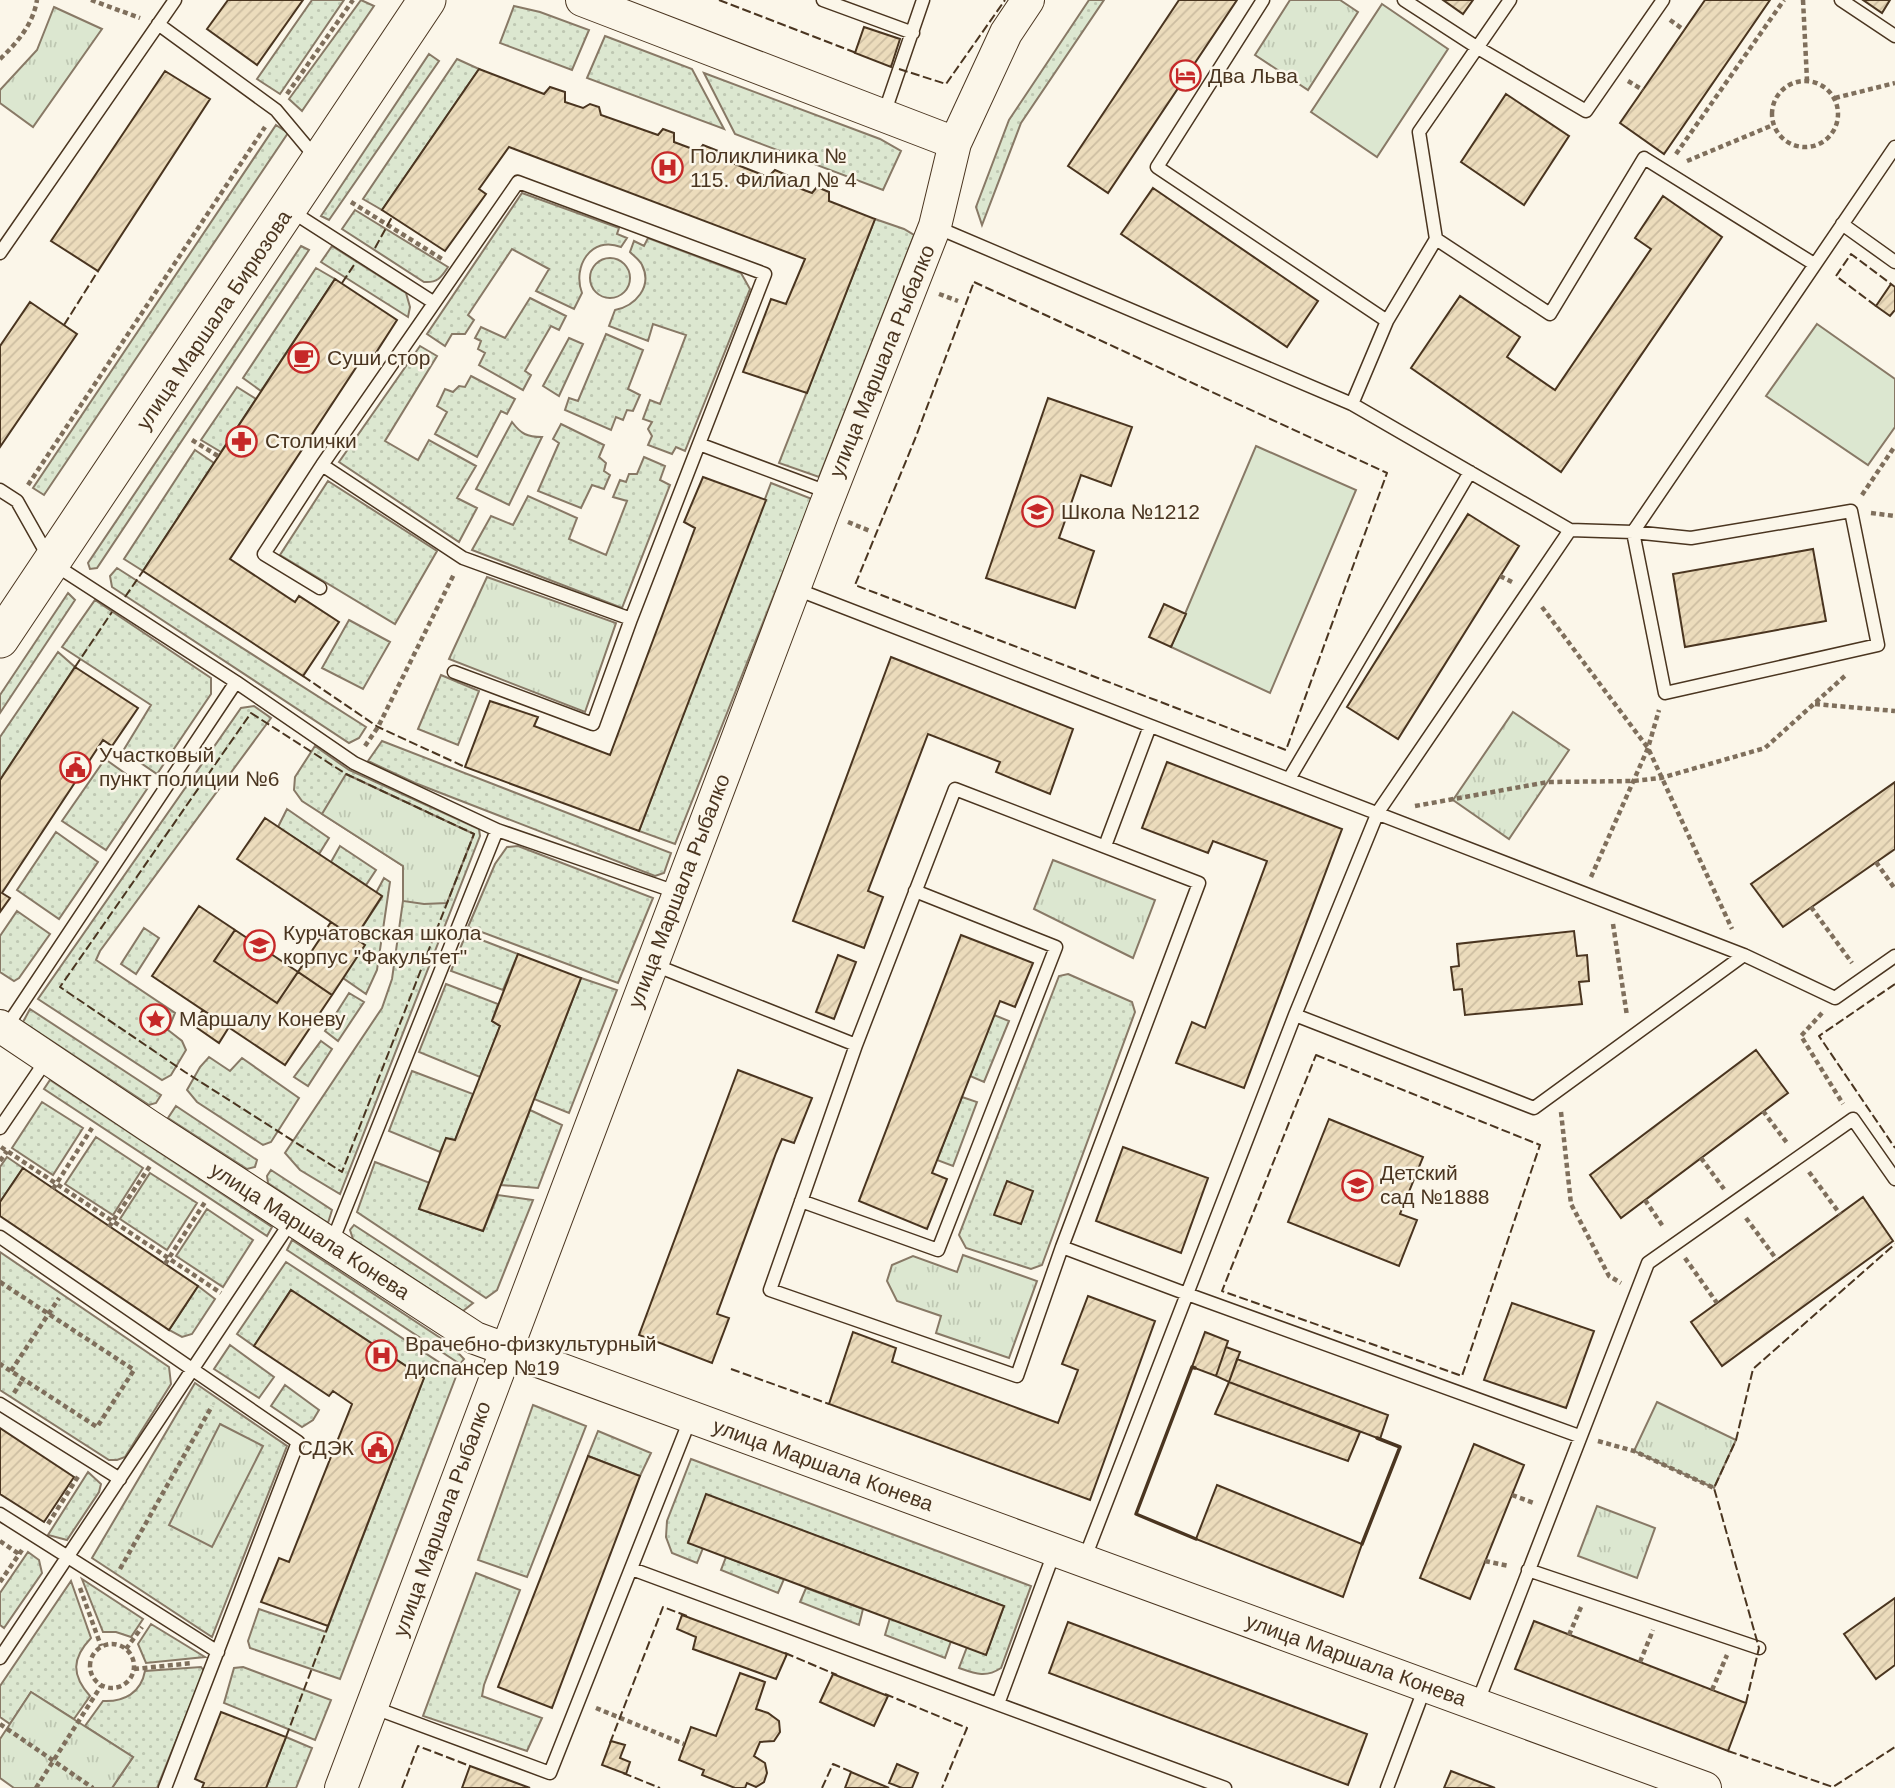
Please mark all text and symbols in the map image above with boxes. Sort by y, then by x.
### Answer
hotel icon: Два Льва [1168,59,1202,93]
place label: Два Льва [1208,64,1298,87]
place label: Поликлиника № 115. Филиал № 4 [690,144,857,191]
hospital icon: Поликлиника № 115. Филиал № 4 [650,151,684,185]
street label: улица Маршала Бирюзова [131,205,296,434]
street label: улица Маршала Рыбалко [824,241,939,480]
cafe icon: Суши стор [287,341,321,375]
place label: Суши стор [327,346,430,369]
pharmacy icon: Столички [225,424,259,458]
place label: Столички [265,429,357,452]
school or university icon: Школа №1212 [1021,495,1055,529]
place label: Школа №1212 [1061,500,1200,523]
place label: Участковый пункт полиции №6 [99,743,279,790]
public building icon: Участковый пункт полиции №6 [59,750,93,784]
street label: улица Маршала Рыбалко [623,771,734,1011]
place label: Курчатовская школа корпус "Факультет" [283,921,482,968]
school or university icon: Курчатовская школа корпус "Факультет" [243,928,277,962]
place icon: Маршалу Коневу [139,1002,173,1036]
place label: Маршалу Коневу [179,1007,346,1030]
street label: улица Маршала Конева [206,1158,414,1304]
place label: Детский сад №1888 [1380,1161,1490,1208]
school or university icon: Детский сад №1888 [1340,1168,1374,1202]
place label: Врачебно-физкультурный диспансер №19 [405,1332,656,1379]
hospital icon: Врачебно-физкультурный диспансер №19 [365,1339,399,1373]
street label: улица Маршала Рыбалко [388,1398,495,1640]
street label: улица Маршала Конева [710,1414,937,1515]
public building icon: СДЭК [360,1431,394,1465]
place label: СДЭК [298,1436,355,1459]
street label: улица Маршала Конева [1243,1609,1470,1710]

